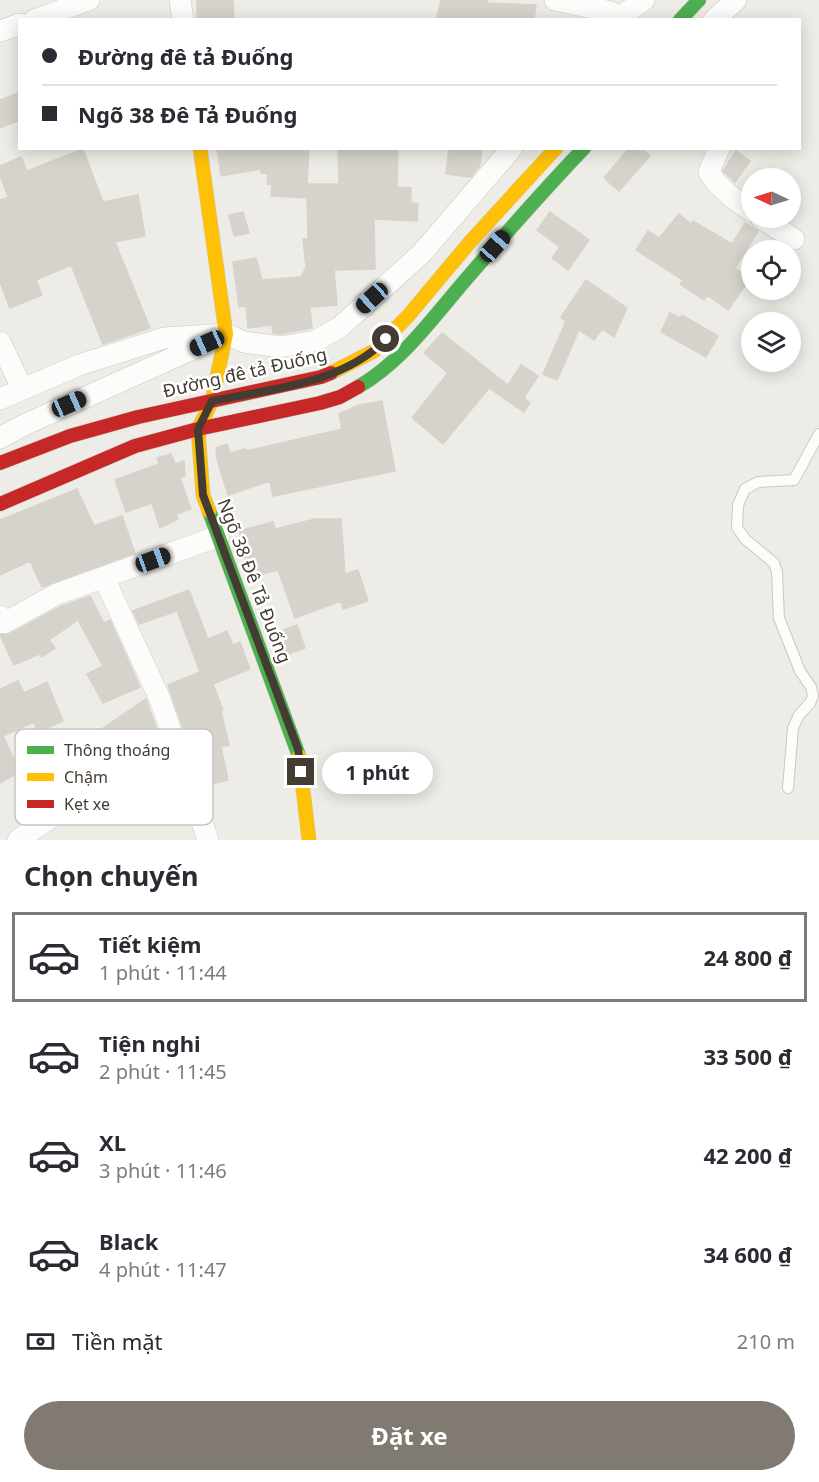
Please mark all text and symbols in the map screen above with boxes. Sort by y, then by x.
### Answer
text: Đường đê tả Đuống [78,41,294,71]
text: Ngõ 38 Đê Tả Đuống [78,99,297,129]
north arrow [741,168,801,228]
map controls [741,168,801,372]
car [476,227,514,265]
button: locate [741,240,801,300]
car [353,279,391,317]
button: layers [741,312,801,372]
route start [372,325,399,352]
car [187,327,227,359]
street label: Đường đê tả Đuống [160,341,329,403]
car [49,388,89,420]
street label: Ngõ 38 Đê Tả Đuống [213,495,297,666]
car [133,545,173,575]
legend [15,729,213,825]
text: Thông thoáng [64,739,170,761]
callout: 1 phút [322,751,433,793]
route end [287,758,314,785]
text: 1 phút [346,759,409,786]
text: Chậm [64,766,108,788]
text: Kẹt xe [64,793,110,815]
text: Chọn chuyến [24,857,198,894]
text: Tiết kiệm [99,929,201,959]
icon: car [27,930,81,984]
text: 24 800 ₫ [703,942,792,972]
text: 1 phút · 11:44 [99,959,227,986]
text: Tiện nghi [99,1028,201,1058]
icon: car [27,1029,81,1083]
text: 33 500 ₫ [703,1041,792,1071]
text: 2 phút · 11:45 [99,1058,227,1085]
text: XL [99,1127,126,1157]
icon: car [27,1128,81,1182]
text: 42 200 ₫ [703,1140,792,1170]
text: 3 phút · 11:46 [99,1157,227,1184]
text: Black [99,1226,158,1256]
icon: car [27,1227,81,1281]
text: 34 600 ₫ [703,1239,792,1269]
text: 4 phút · 11:47 [99,1256,227,1283]
icon: cash [24,1325,57,1358]
text: Tiền mặt [72,1326,163,1356]
text: 210 m [737,1328,795,1355]
button: Đặt xe [24,1401,795,1470]

